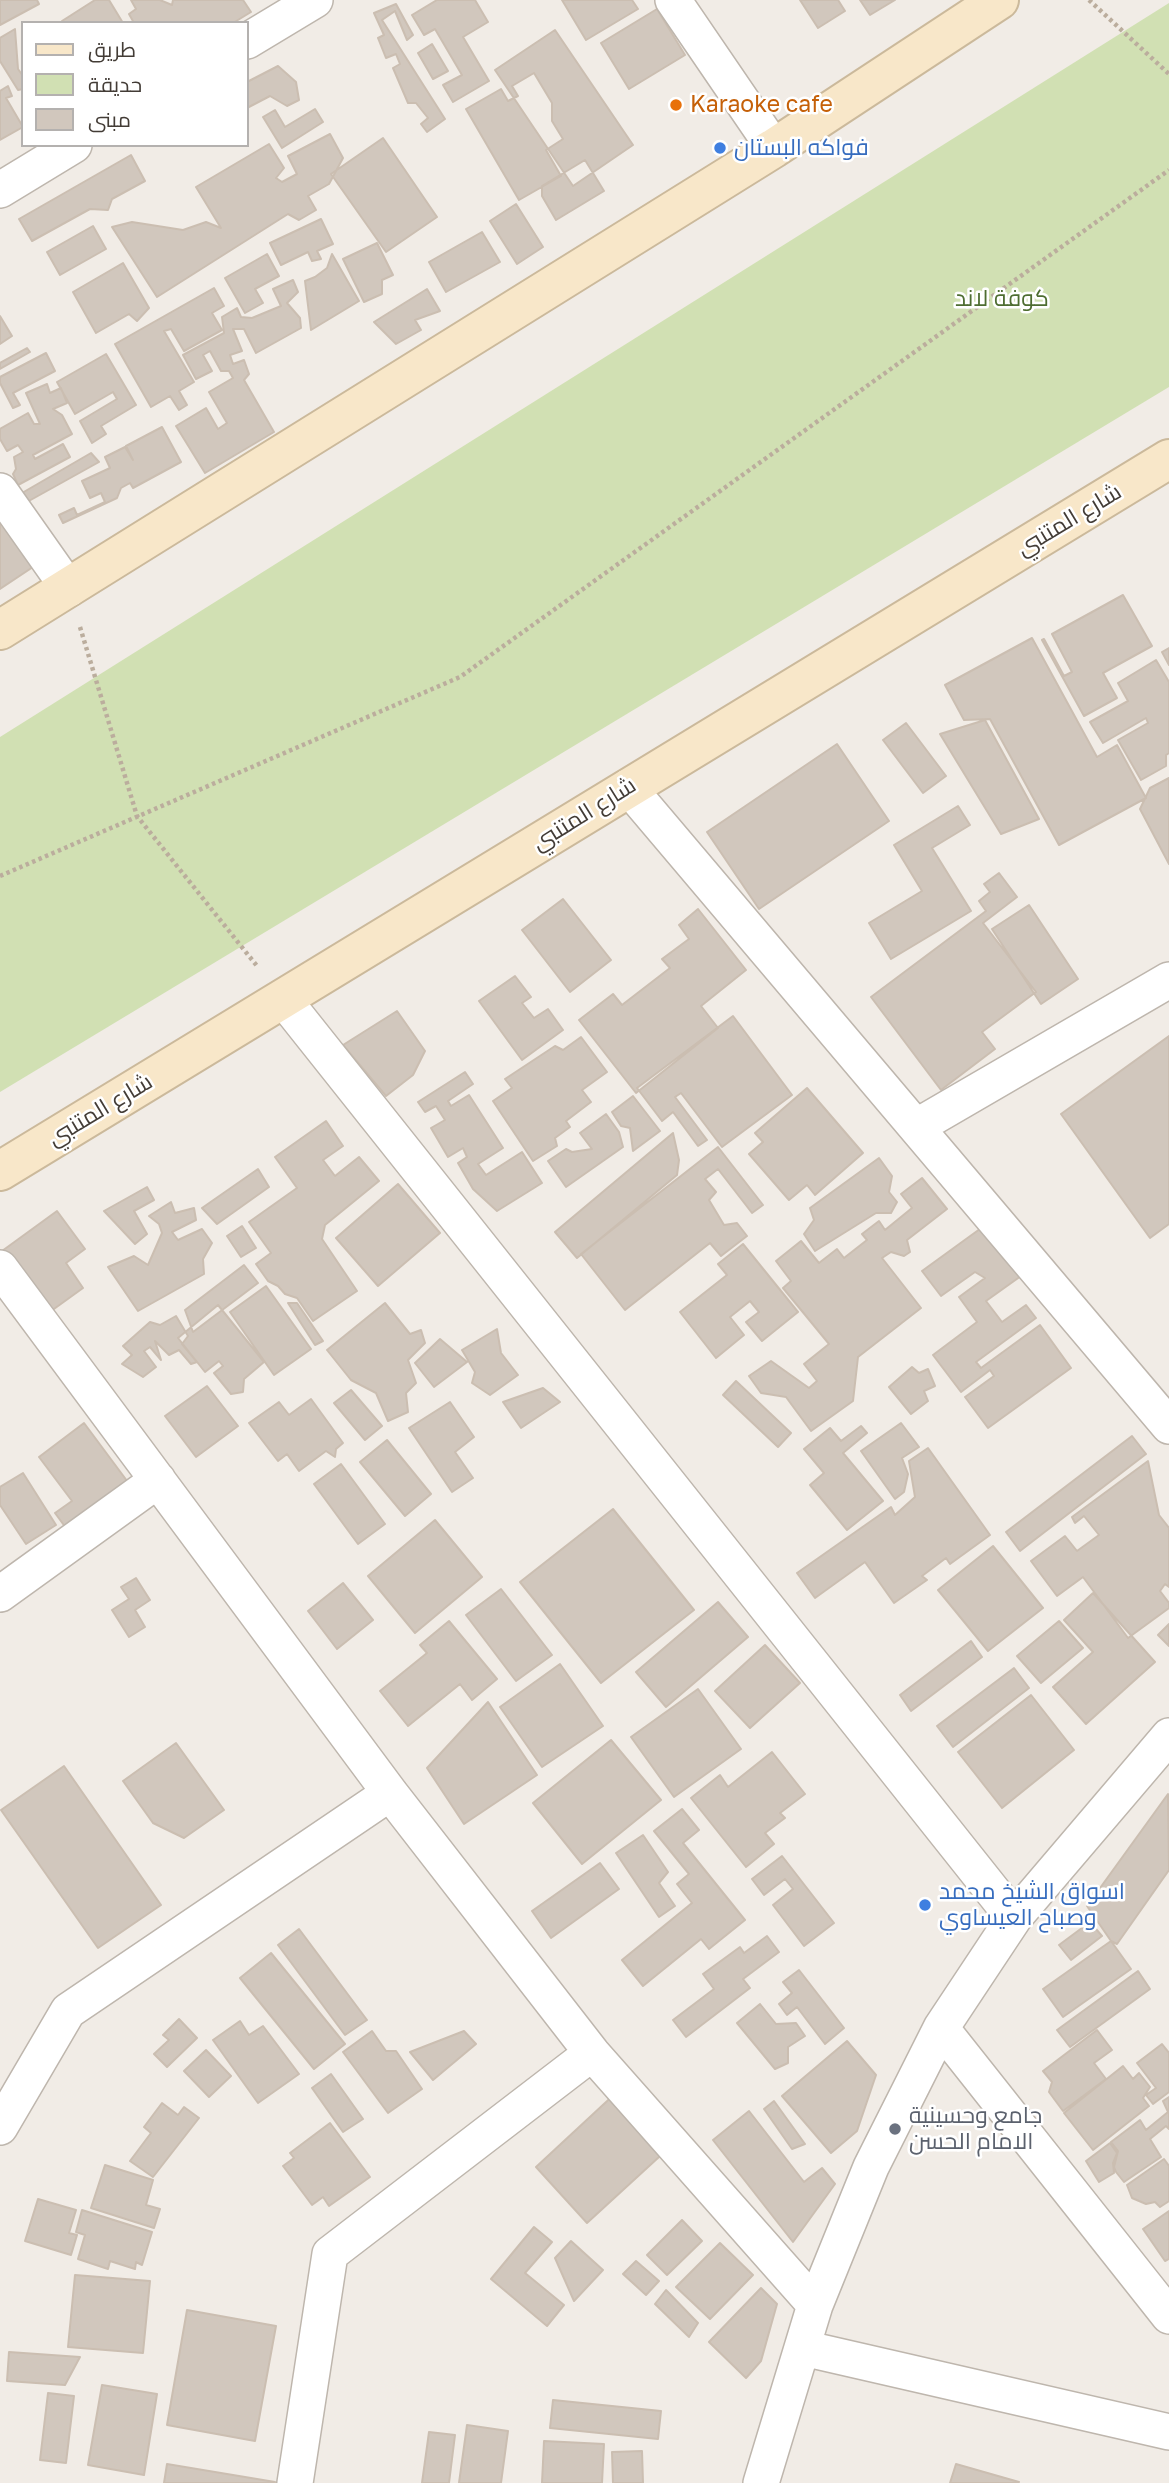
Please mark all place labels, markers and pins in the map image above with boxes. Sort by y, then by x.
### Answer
place label: Karaoke cafe [690,91,833,119]
marker: Karaoke cafe [668,97,684,113]
place label: فواكه البستان [734,134,869,162]
marker: فواكه البستان [712,140,728,156]
place label: اسواق الشيخ محمد وصباح العيساوي [939,1878,1125,1932]
marker: اسواق الشيخ محمد وصباح العيساوي [917,1897,933,1913]
place label: جامع وحسينية الامام الحسن [909,2102,1042,2156]
marker: جامع وحسينية الامام الحسن [887,2121,903,2137]

